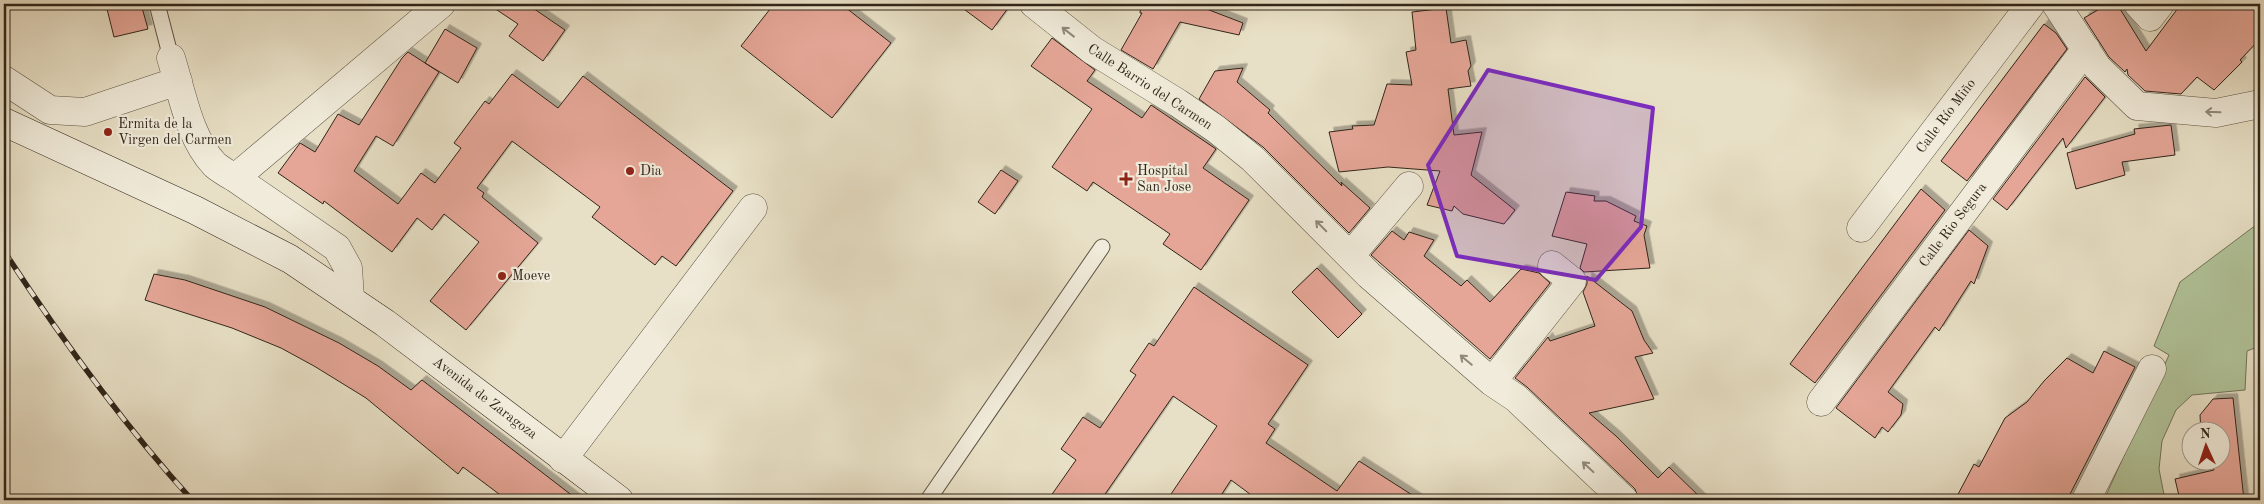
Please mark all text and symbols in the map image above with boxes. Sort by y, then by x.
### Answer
one-way arrow [1062,26,1075,37]
street label: Calle Barrio del Carmen [1085,42,1215,133]
street label: Calle Río Miño [1914,76,1978,156]
one-way arrow [2205,107,2221,116]
place label: Ermita de la Virgen del Carmen [118,117,232,147]
marker: Ermita de la Virgen del Carmen [102,126,114,138]
place label: Dia [640,164,662,178]
place label: Hospital San Jose [1137,164,1191,194]
marker: Dia [624,165,636,177]
marker: Hospital San Jose [1119,172,1133,186]
street label: Calle Rio Segura [1917,180,1989,270]
one-way arrow [1315,220,1327,232]
place label: Moeve [512,269,550,283]
marker: Moeve [496,270,508,282]
street label: Avenida de Zaragoza [430,354,540,442]
one-way arrow [1460,354,1473,365]
north arrow [2182,422,2232,472]
text: N [2200,427,2211,441]
one-way arrow [1582,461,1595,473]

